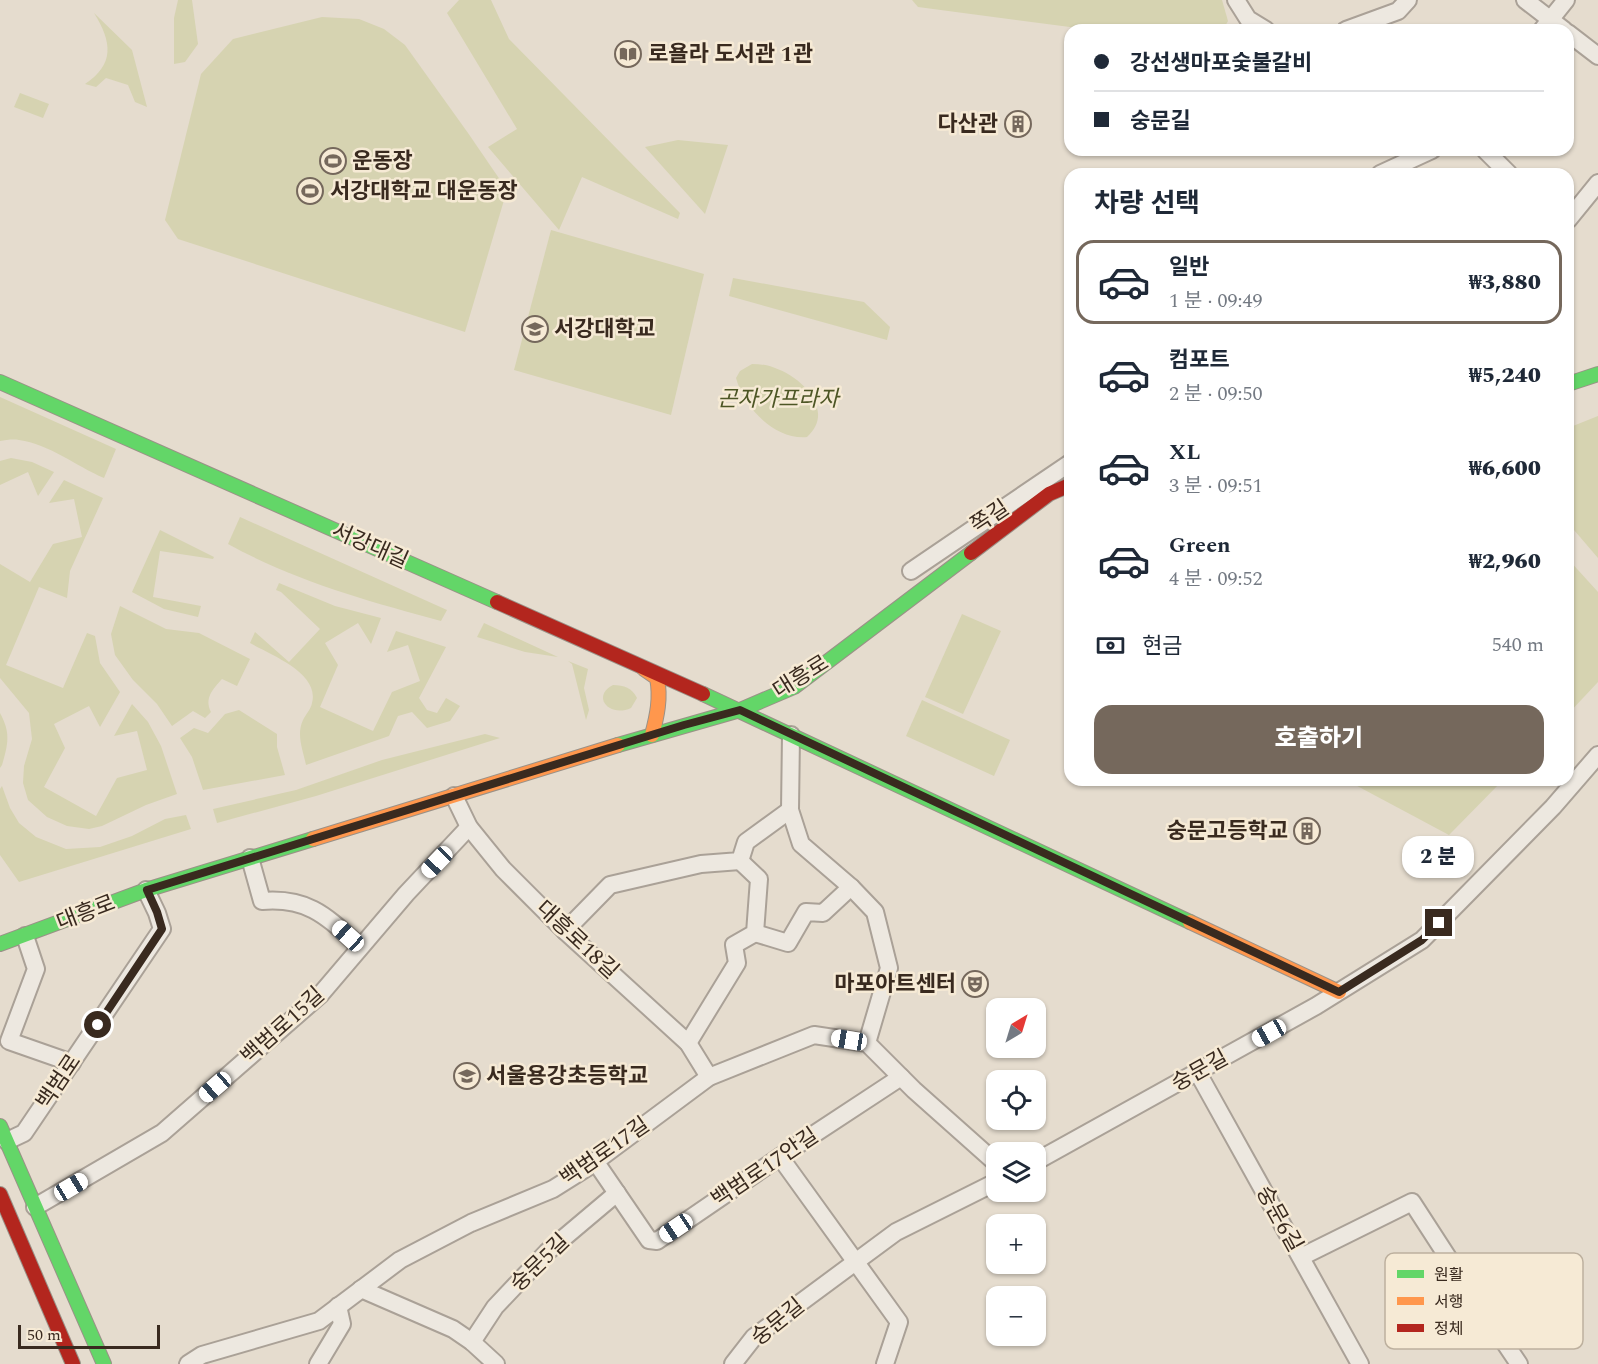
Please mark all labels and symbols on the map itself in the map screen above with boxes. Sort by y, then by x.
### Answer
place label: 로욜라 도서관 1관 [648,38,813,71]
library icon: 로욜라 도서관 1관 [613,39,643,69]
place label: 다산관 [937,108,998,141]
building icon: 다산관 [1003,109,1033,139]
place label: 운동장 [352,145,413,178]
sports icon: 운동장 [318,146,348,176]
place label: 서강대학교 대운동장 [330,175,518,208]
sports icon: 서강대학교 대운동장 [295,176,325,206]
place label: 서강대학교 [554,313,655,346]
school or university icon: 서강대학교 [520,314,550,344]
park label: 곤자가프라자 [717,383,841,416]
street label: 쪽길 [964,492,1016,542]
street label: 서강대길 [326,514,414,578]
street label: 대흥로 [767,647,835,707]
place label: 숭문고등학교 [1167,815,1288,848]
building icon: 숭문고등학교 [1292,816,1322,846]
callout: 2 분 [1403,836,1475,878]
car [418,843,456,881]
street label: 대흥로 [52,887,120,939]
street label: 대흥로18길 [528,893,626,987]
route end [1425,909,1452,936]
car [329,917,367,955]
place label: 마포아트센터 [835,968,956,1001]
theatre icon: 마포아트센터 [960,969,990,999]
street label: 백범로15길 [234,979,332,1073]
north arrow [986,998,1046,1058]
route start [84,1011,111,1038]
car [1249,1016,1289,1050]
car [830,1028,868,1052]
street label: 숭문길 [1165,1042,1235,1100]
street label: 백범로 [28,1048,90,1116]
place label: 서울용강초등학교 [486,1060,648,1093]
school or university icon: 서울용강초등학교 [452,1061,482,1091]
car [196,1068,234,1106]
street label: 백범로17길 [553,1109,657,1195]
street label: 백범로17안길 [705,1120,825,1216]
car [51,1170,91,1204]
street label: 숭문6길 [1247,1180,1311,1258]
car [656,1210,696,1246]
street label: 숭문5길 [503,1226,577,1300]
legend [1385,1253,1583,1349]
text: 원활 [1434,1263,1464,1287]
street label: 숭문길 [744,1290,812,1354]
text: 서행 [1434,1290,1463,1314]
text: 정체 [1434,1317,1463,1341]
scale bar [18,1322,160,1350]

